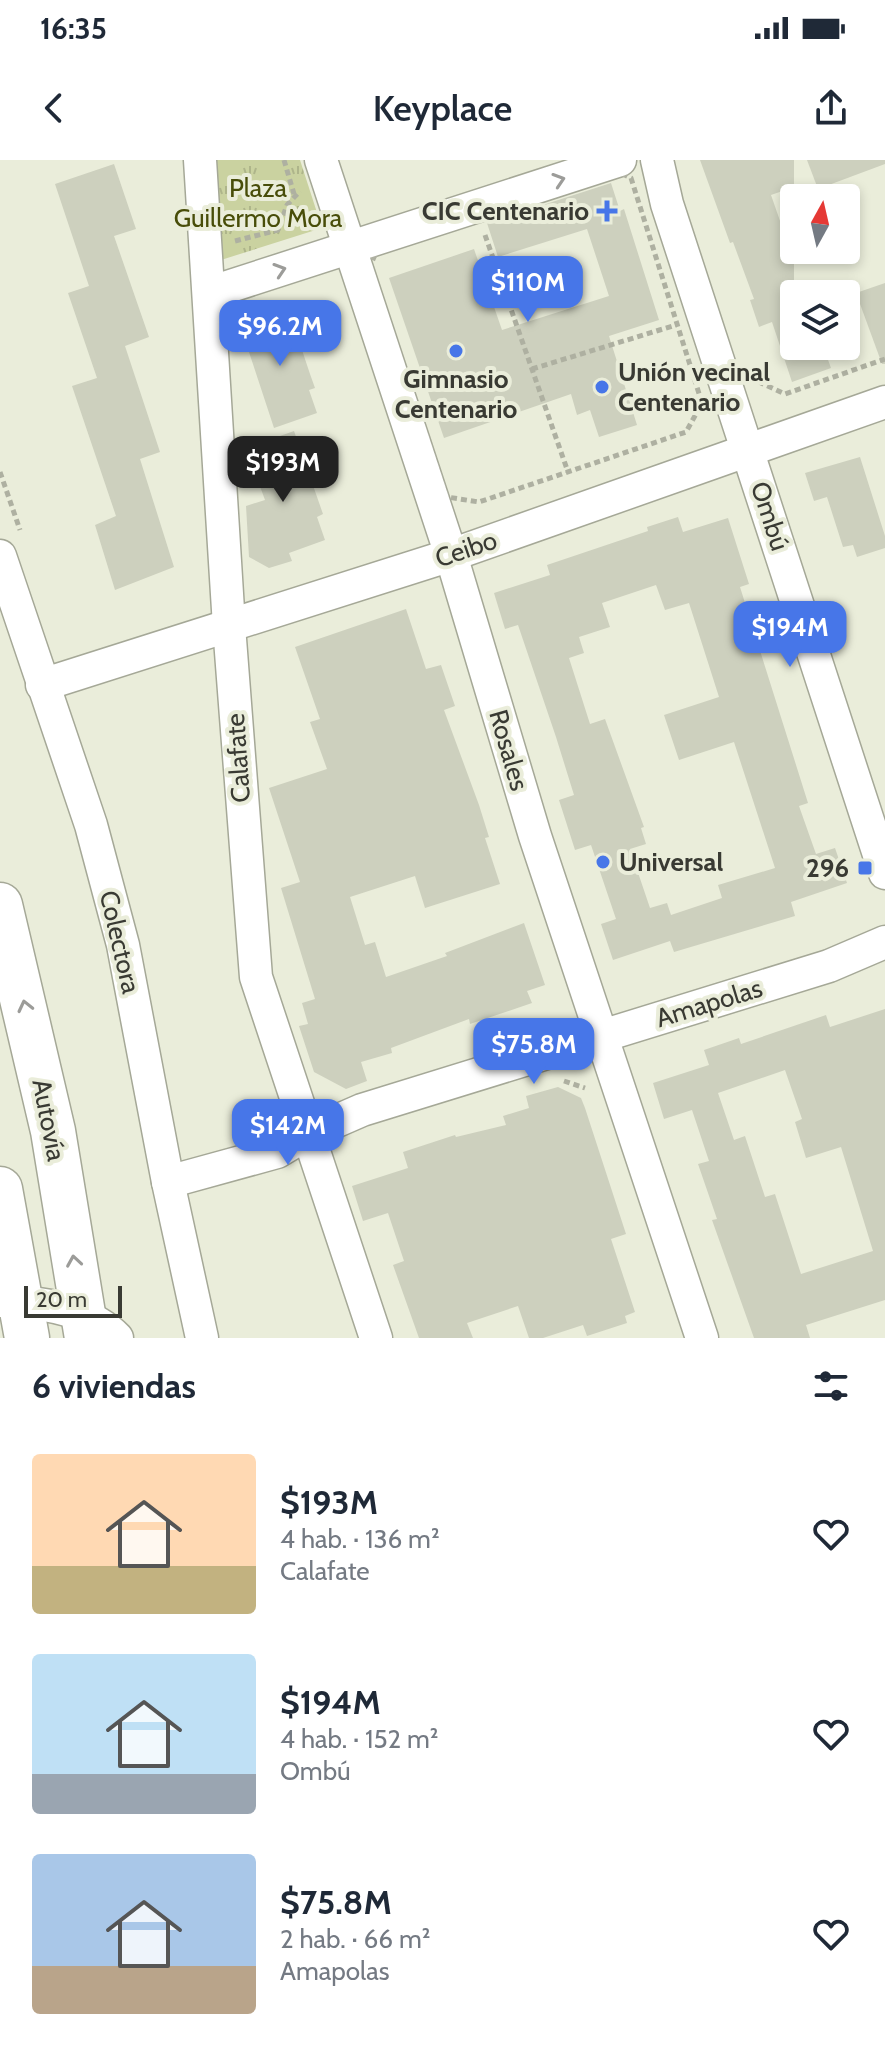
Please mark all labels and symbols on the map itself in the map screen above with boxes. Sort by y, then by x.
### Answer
park label: Plaza Guillermo Mora [174,172,343,234]
one-way arrow [551,173,565,189]
north arrow [780,184,860,264]
place label: CIC Centenario [422,195,589,227]
marker: CIC Centenario [596,200,618,222]
pin: $110M [472,256,584,324]
one-way arrow [272,263,286,279]
pin: $96.2M [215,300,345,368]
marker: Gimnasio Centenario [447,342,465,360]
place label: Unión vecinal Centenario [618,356,770,418]
place label: Gimnasio Centenario [395,363,517,425]
marker: Unión vecinal Centenario [593,378,611,396]
pin: $193M [227,436,339,504]
street label: Ombú [744,477,796,555]
street label: Ceibo [431,524,501,574]
pin: $194M [734,601,846,669]
street label: Rosales [482,706,536,794]
street label: Calafate [219,712,257,804]
place label: Universal [619,846,723,878]
place label: 296 [806,852,849,884]
marker: Universal [594,853,612,871]
marker: 296 [856,859,874,877]
street label: Colectora [93,887,147,997]
street label: Amapolas [652,972,766,1034]
one-way arrow [17,1000,34,1013]
pin: $75.8M [469,1018,599,1086]
street label: Autovía [25,1076,73,1164]
pin: $142M [232,1099,344,1167]
one-way arrow [66,1254,83,1268]
scale bar [24,1282,122,1318]

